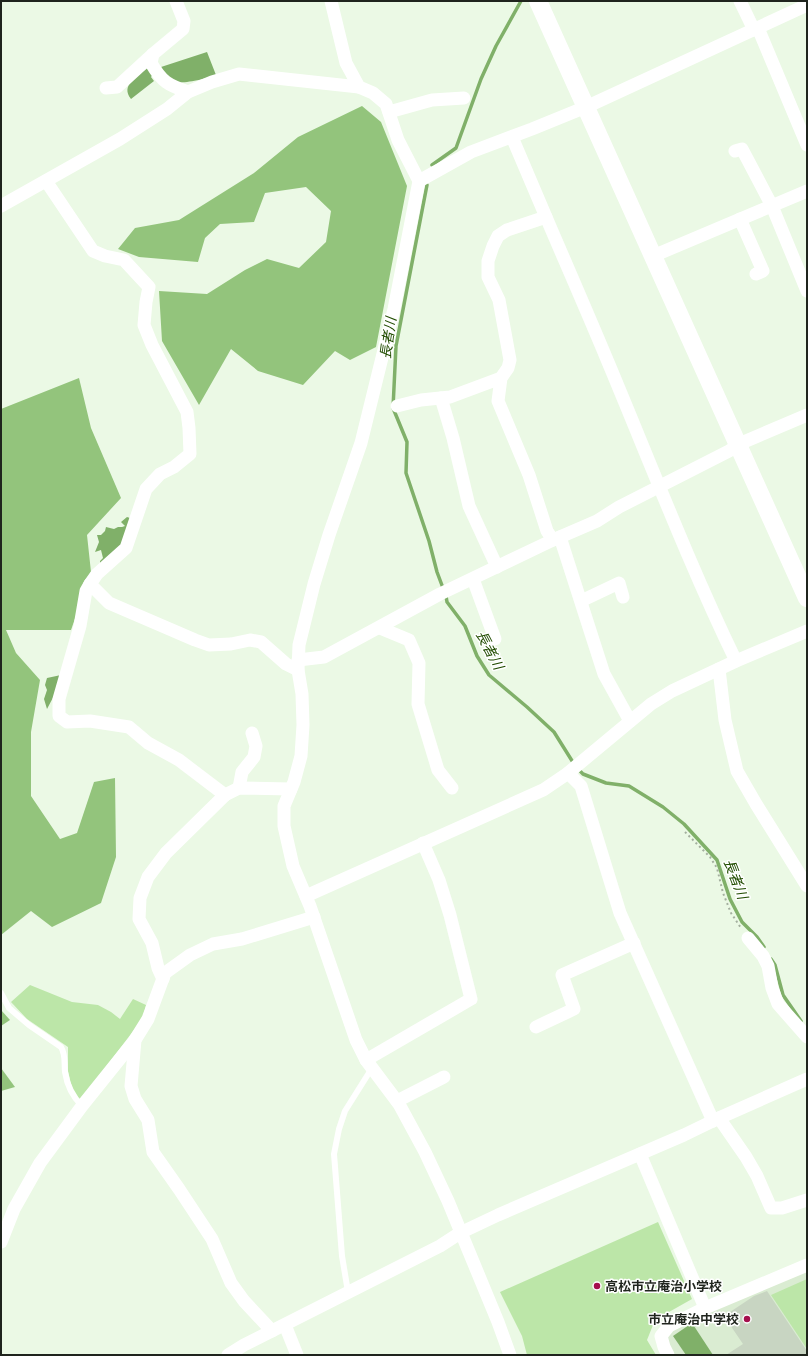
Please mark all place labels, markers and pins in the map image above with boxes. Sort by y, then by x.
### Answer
place label: 高松市立庵治小学校 [605,1278,722,1294]
marker: 高松市立庵治小学校 [592,1281,602,1291]
place label: 市立庵治中学校 [648,1311,739,1327]
marker: 市立庵治中学校 [742,1314,752,1324]

